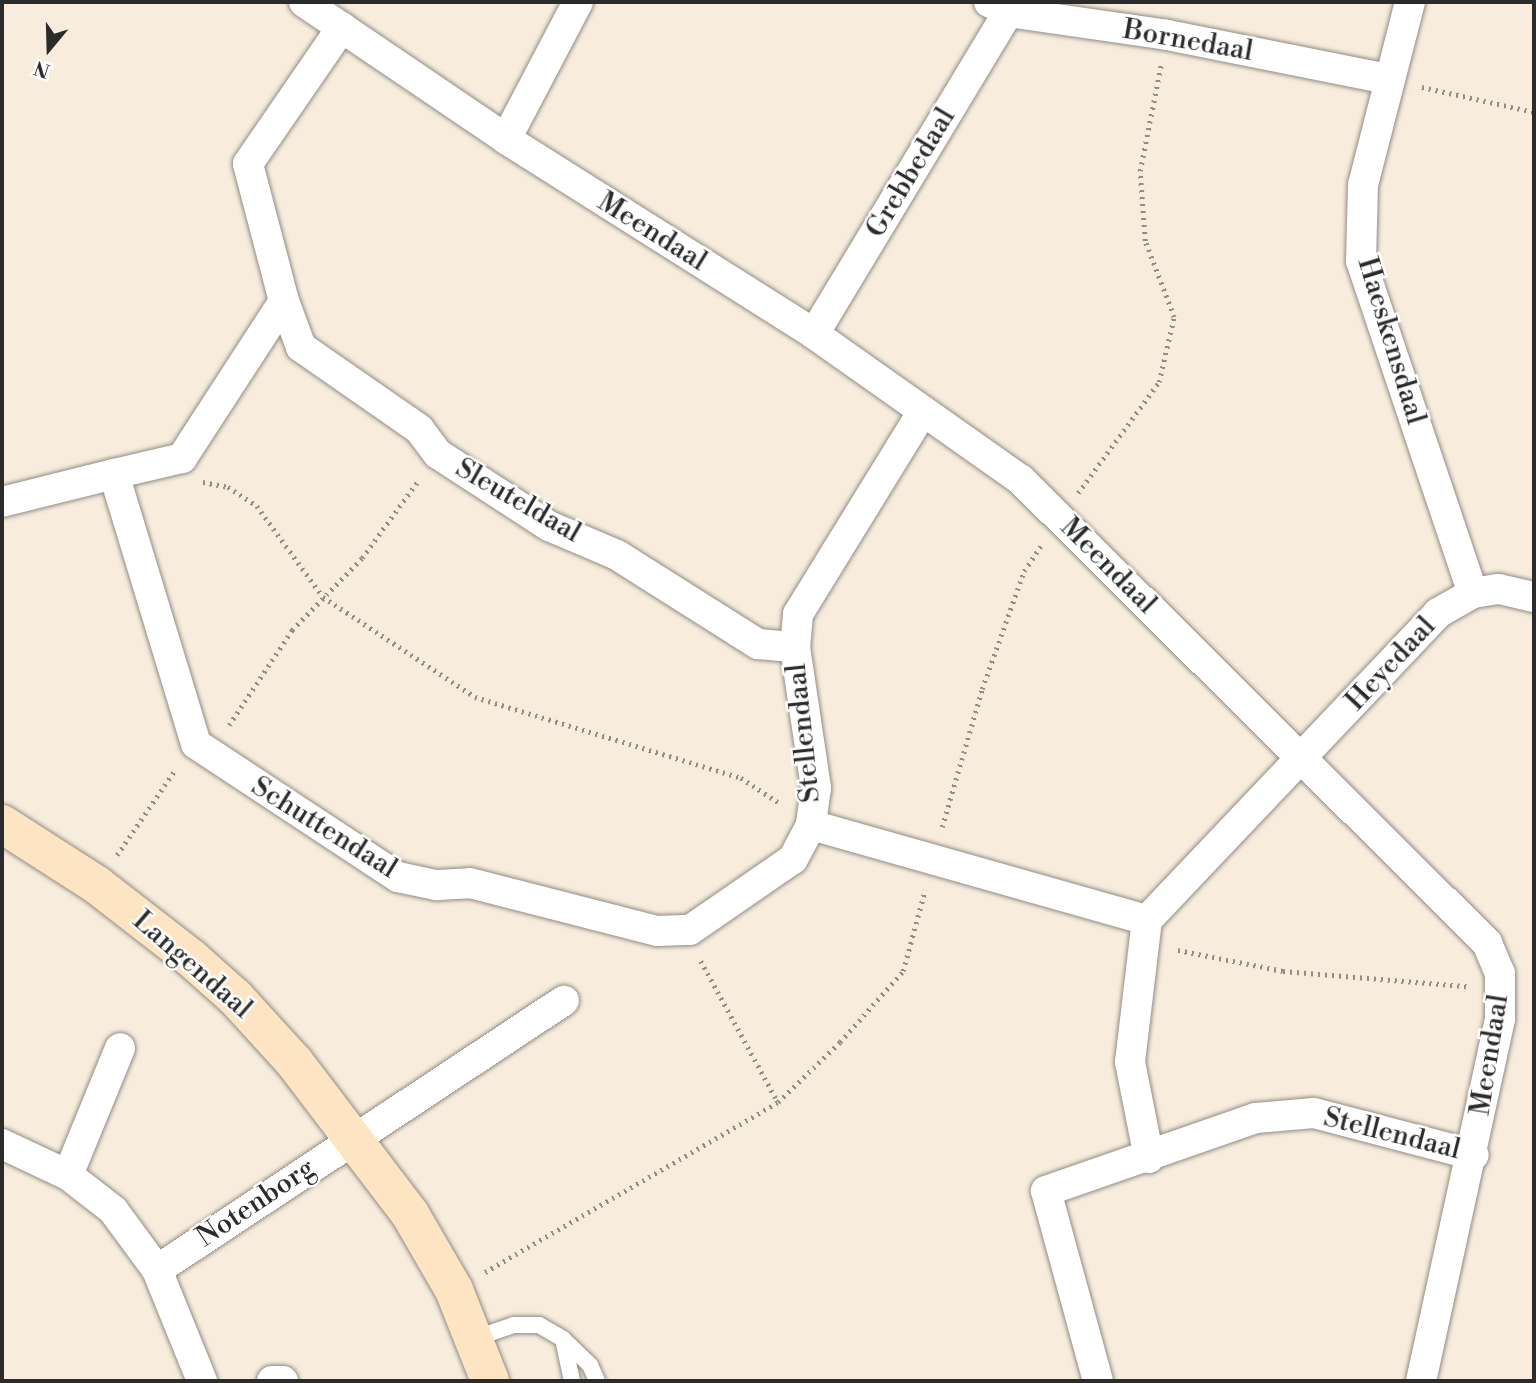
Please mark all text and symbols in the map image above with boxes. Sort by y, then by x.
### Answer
street label: Bornedaal [1120,13,1256,69]
north arrow [14,14,84,84]
text: N [31,55,53,83]
street label: Grebbedaal [859,102,963,244]
street label: Meendaal [591,185,713,279]
street label: Haeskensdaal [1350,253,1432,429]
street label: Sleuteldaal [449,452,587,550]
street label: Meendaal [1053,511,1163,621]
street label: Heyedaal [1339,610,1443,718]
street label: Stellendaal [780,662,828,804]
street label: Schuttendaal [245,770,403,886]
street label: Langendaal [126,904,258,1026]
street label: Meendaal [1464,992,1516,1118]
street label: Stellendaal [1320,1101,1464,1167]
street label: Notenborg [191,1151,321,1255]

